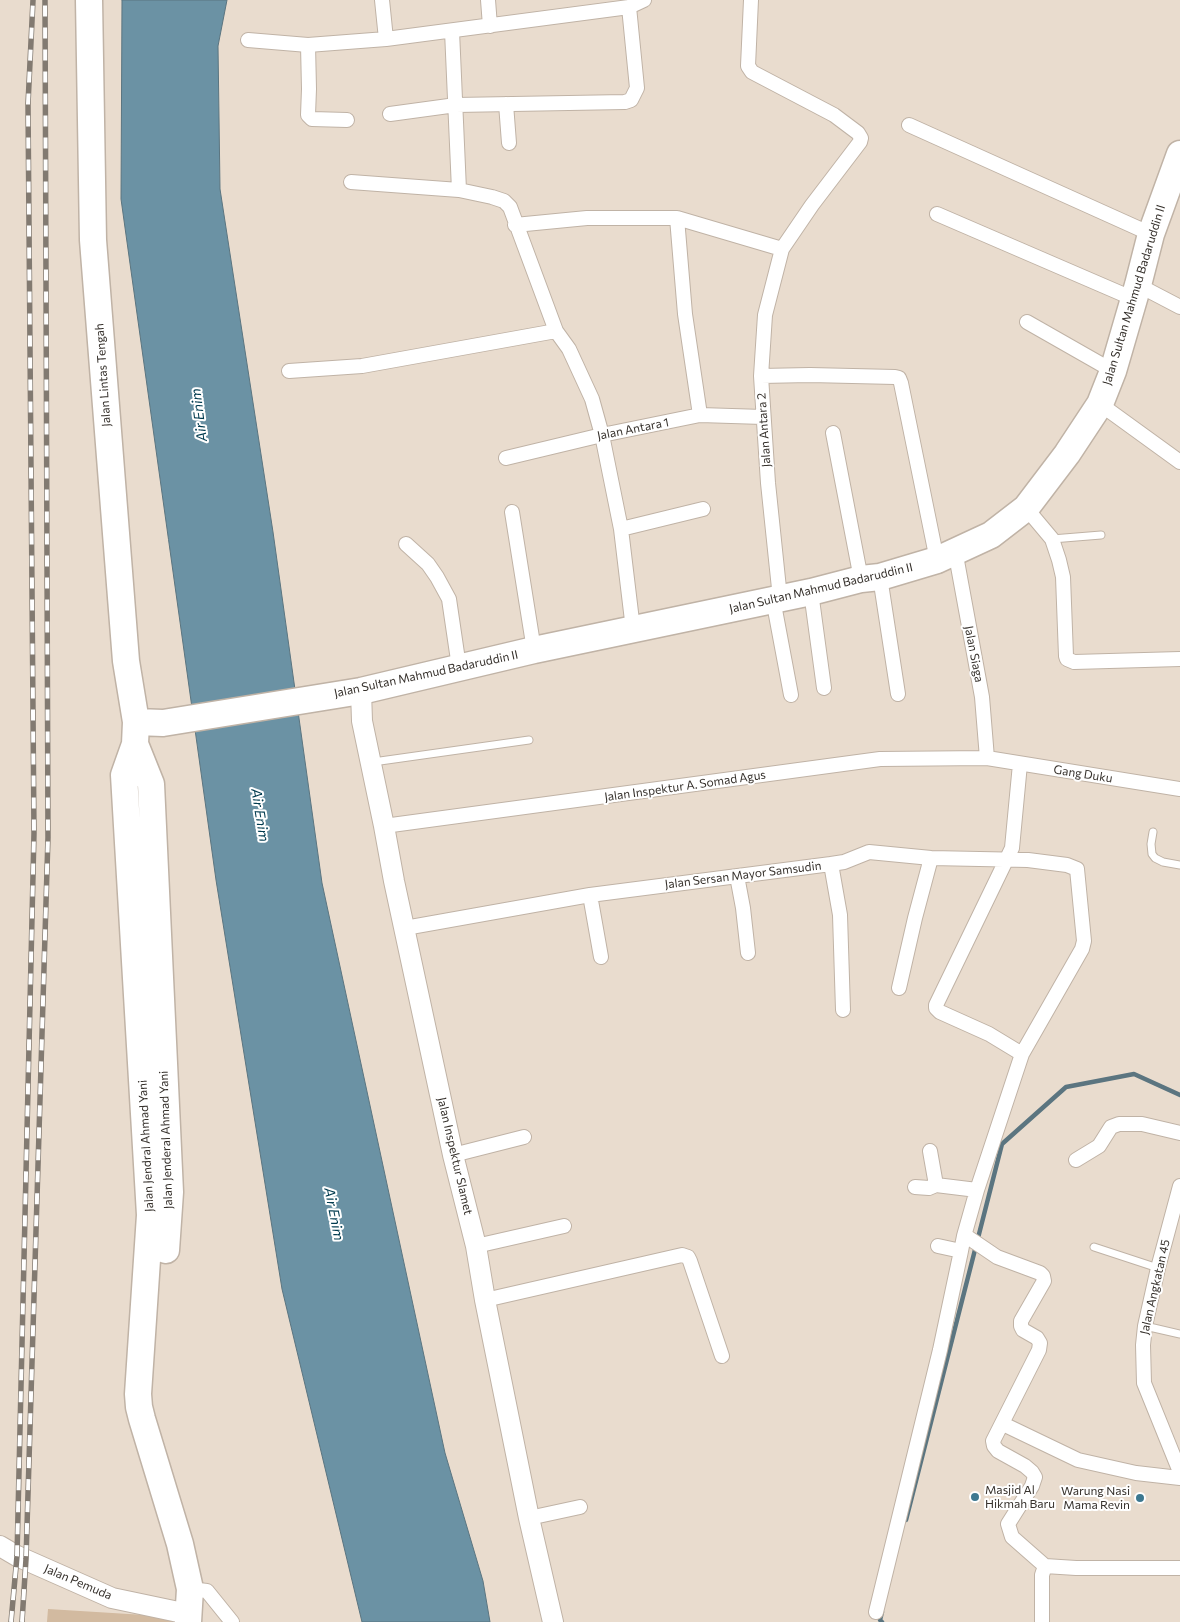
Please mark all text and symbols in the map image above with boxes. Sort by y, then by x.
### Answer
street label: Jalan Sultan Mahmud Badaruddin II [1100,203,1168,387]
street label: Jalan Lintas Tengah [92,323,114,427]
water label: Air Enim [187,387,211,443]
street label: Jalan Antara 2 [754,392,774,468]
street label: Jalan Antara 1 [596,415,670,443]
street label: Jalan Sultan Mahmud Badaruddin II [728,560,914,616]
street label: Jalan Siaga [961,624,987,684]
street label: Jalan Sultan Mahmud Badaruddin II [333,647,519,701]
street label: Gang Duku [1052,762,1114,786]
street label: Jalan Inspektur A. Somad Agus [603,768,767,804]
water label: Air Enim [248,787,272,843]
street label: Jalan Sersan Mayor Samsudin [664,858,822,892]
street label: Jalan Jenderal Ahmad Yani [156,1071,176,1209]
street label: Jalan Jendral Ahmad Yani [135,1080,157,1212]
street label: Jalan Inspektur Slamet [434,1096,476,1216]
water label: Air Enim [321,1186,347,1242]
street label: Jalan Angkatan 45 [1137,1238,1173,1336]
place label: Masjid Al Hikmah Baru [985,1483,1055,1511]
place label: Warung Nasi Mama Revin [1061,1484,1130,1512]
marker: Masjid Al Hikmah Baru [969,1491,981,1503]
marker: Warung Nasi Mama Revin [1134,1492,1146,1504]
street label: Jalan Pemuda [42,1561,114,1603]

